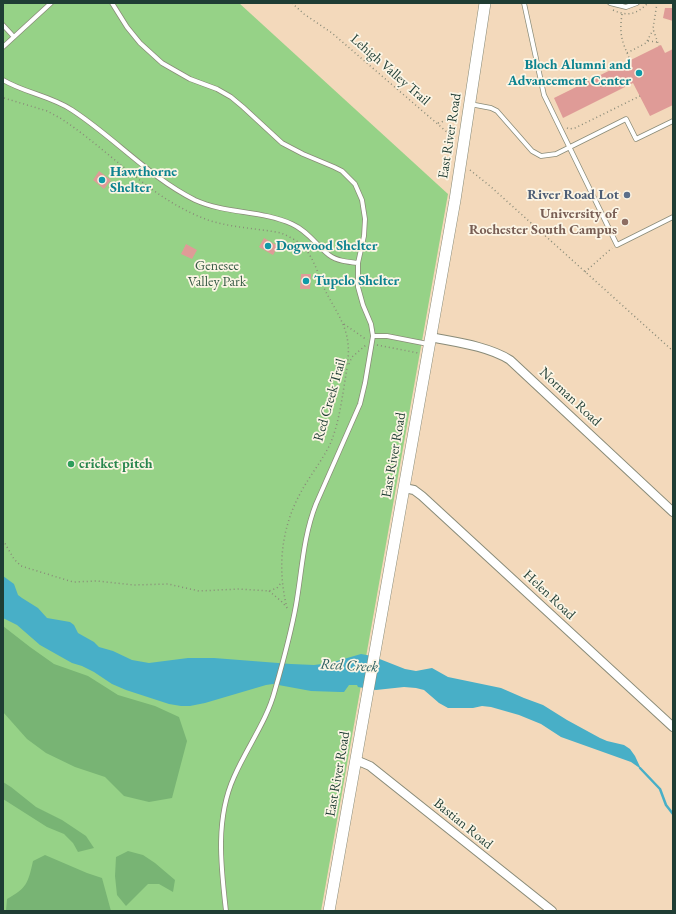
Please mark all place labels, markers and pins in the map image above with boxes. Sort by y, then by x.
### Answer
place label: Bloch Alumni and Advancement Center [508,57,631,90]
marker: Bloch Alumni and Advancement Center [634,68,644,78]
place label: Hawthorne Shelter [110,164,177,196]
marker: Hawthorne Shelter [97,175,107,185]
place label: River Road Lot [527,187,619,203]
marker: River Road Lot [622,190,632,200]
place label: University of Rochester South Campus [469,206,617,238]
marker: University of Rochester South Campus [620,217,630,227]
place label: Dogwood Shelter [276,238,377,254]
marker: Dogwood Shelter [263,241,273,251]
place label: Tupelo Shelter [314,273,399,289]
marker: Tupelo Shelter [301,276,311,286]
place label: cricket pitch [79,456,153,472]
marker: cricket pitch [66,459,76,469]

